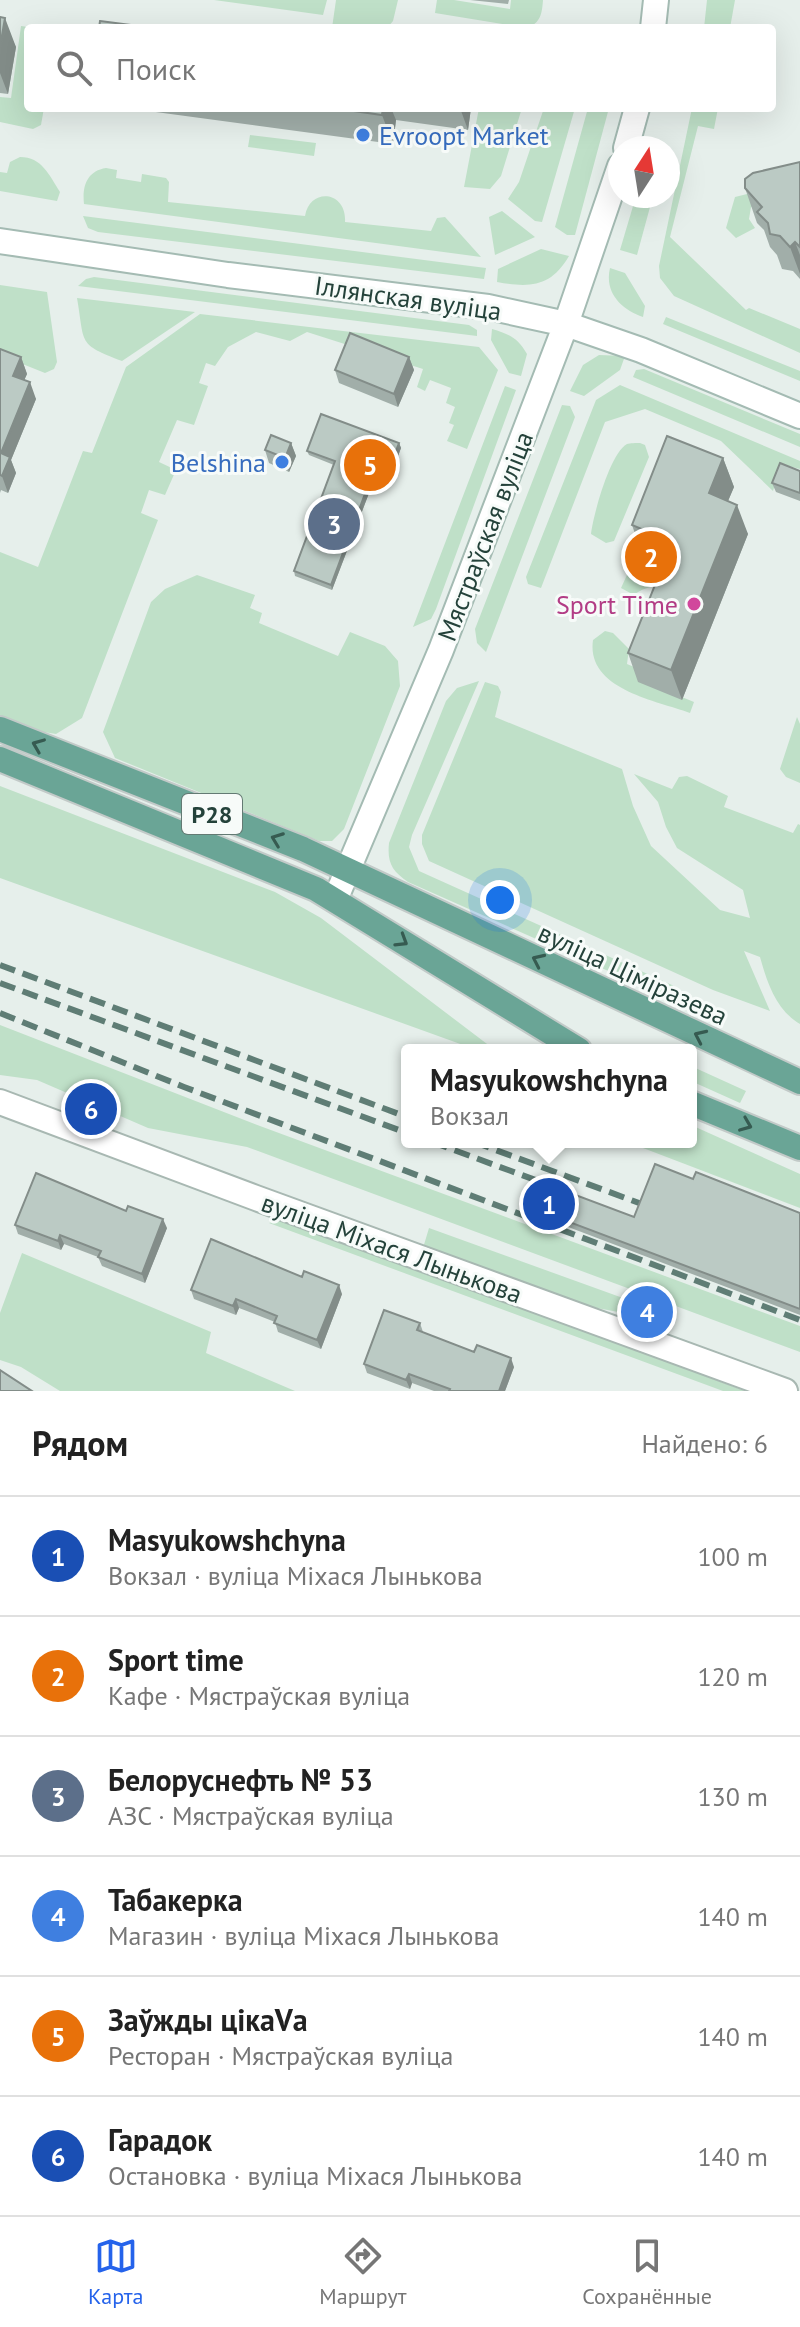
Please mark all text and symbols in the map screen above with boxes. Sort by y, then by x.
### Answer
search box [24,24,776,112]
icon: search [52,46,96,90]
text: Поиск [116,49,196,88]
place label: Evroopt Market [379,119,549,152]
marker: Evroopt Market [354,126,372,144]
north arrow [608,136,680,208]
street label: Іллянская вуліца [312,269,504,327]
street label: Мястраўская вуліца [430,427,540,645]
pin: 5 [344,435,396,495]
place label: Belshina [171,446,266,479]
marker: Belshina [273,453,291,471]
pin: 3 [308,494,360,554]
pin: 2 [625,527,677,587]
place label: Sport Time [556,588,678,621]
marker: Sport Time [685,595,703,613]
one-way arrow [32,738,46,754]
road number: Р28 [182,794,242,834]
one-way arrow [271,832,285,849]
your location [480,880,520,920]
street label: вуліца Ціміразева [533,916,733,1032]
one-way arrow [393,931,408,947]
one-way arrow [532,954,546,970]
one-way arrow [693,1030,708,1046]
popup [401,1044,697,1148]
text: Masyukowshchyna [430,1060,668,1099]
pin: 6 [65,1079,117,1139]
text: Вокзал [430,1099,509,1132]
one-way arrow [737,1116,752,1132]
pin: 1 [523,1174,575,1234]
street label: вуліца Міхася Лынькова [257,1185,527,1311]
pin: 4 [621,1282,673,1342]
text: Рядом [32,1421,128,1465]
text: Найдено: 6 [641,1427,768,1460]
text: Masyukowshchyna [108,1520,346,1559]
text: 1 [51,1540,65,1573]
text: 100 m [697,1540,768,1573]
text: Вокзал · вуліца Міхася Лынькова [108,1559,483,1592]
text: Sport time [108,1640,244,1679]
text: 2 [51,1660,65,1693]
text: 120 m [697,1660,768,1693]
text: Кафе · Мястраўская вуліца [108,1679,410,1712]
text: Белоруснефть № 53 [108,1760,373,1799]
text: 3 [51,1780,65,1813]
text: 130 m [697,1780,768,1813]
text: АЗС · Мястраўская вуліца [108,1799,394,1832]
text: Табакерка [108,1880,243,1919]
text: 4 [51,1900,65,1933]
text: 140 m [697,1900,768,1933]
text: Магазин · вуліца Міхася Лынькова [108,1919,499,1952]
text: Заўжды цікаVа [108,2000,308,2039]
text: 5 [51,2020,65,2053]
text: 140 m [697,2020,768,2053]
text: Ресторан · Мястраўская вуліца [108,2039,453,2072]
text: Гарадок [108,2120,212,2159]
text: 6 [51,2140,65,2173]
text: 140 m [697,2140,768,2173]
text: Остановка · вуліца Міхася Лынькова [108,2159,522,2192]
tab: Карта [88,2234,143,2310]
tab: Маршрут [319,2234,406,2310]
tab: Сохранённые [582,2234,712,2310]

